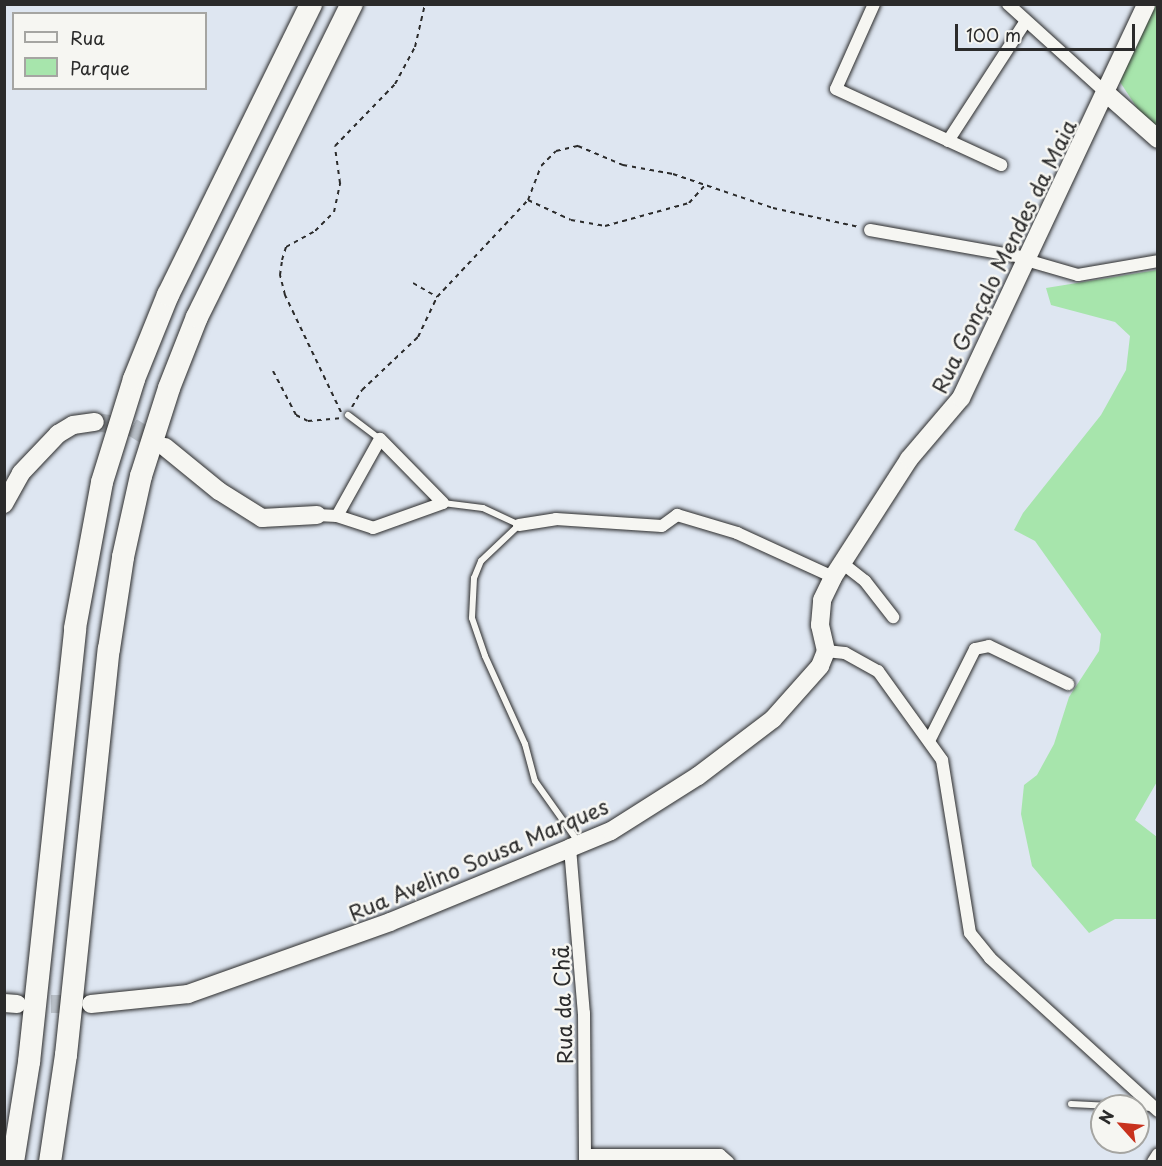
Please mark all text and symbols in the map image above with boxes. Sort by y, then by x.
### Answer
legend [12,12,207,90]
scale bar [958,12,1138,50]
text: 100 m [966,21,1021,48]
text: Rua [70,24,105,51]
text: Parque [70,54,130,81]
street label: Rua Gonçalo Mendes da Maia [925,115,1081,397]
street label: Rua Avelino Sousa Marques [345,793,611,925]
street label: Rua da Chã [547,944,577,1066]
north arrow [1090,1094,1150,1154]
text: N [1092,1106,1119,1128]

